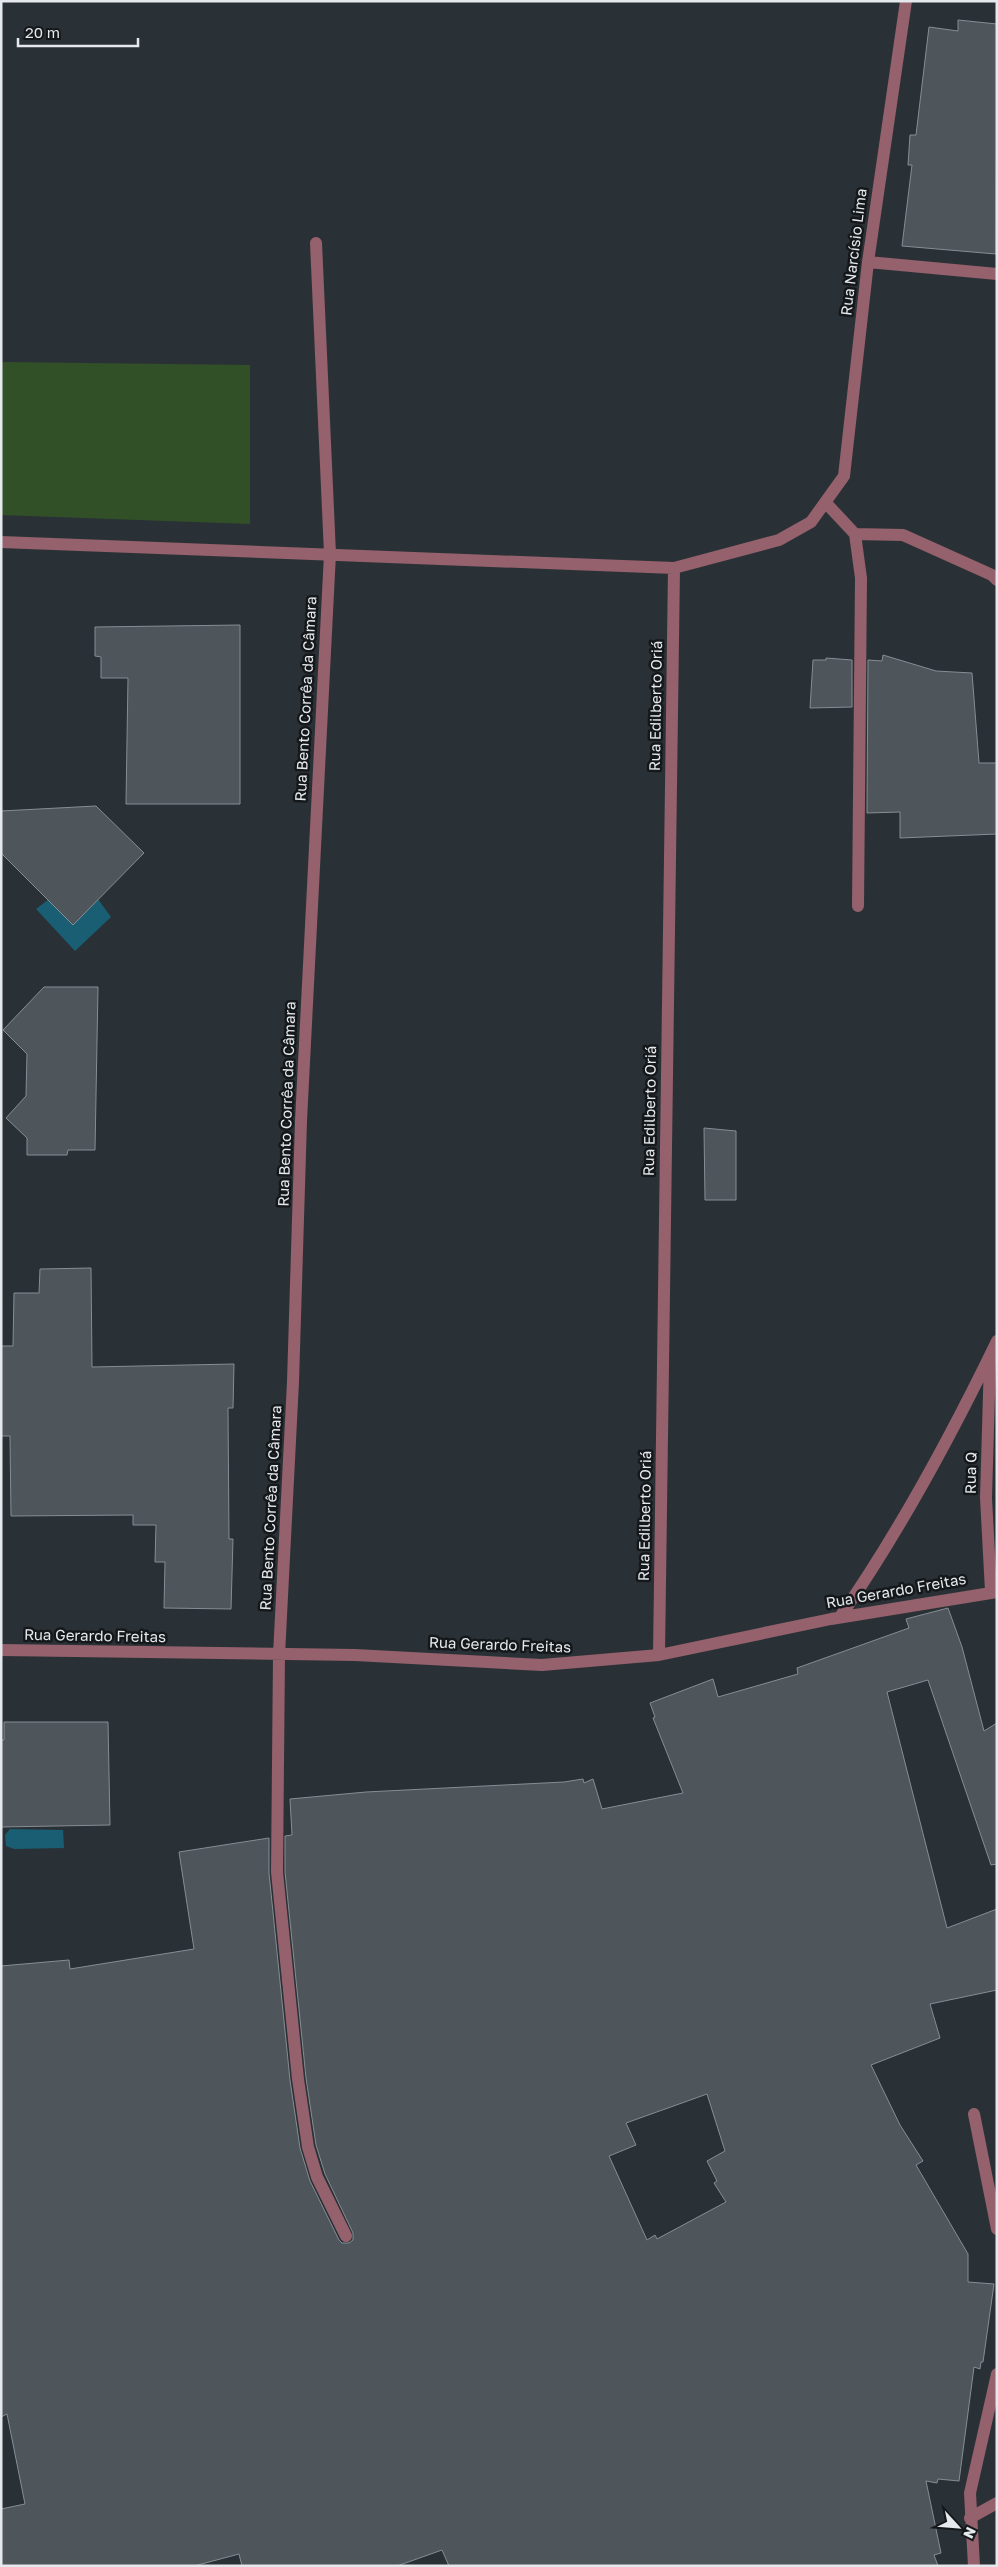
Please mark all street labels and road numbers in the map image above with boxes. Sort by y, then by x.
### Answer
street label: Rua Narcísio Lima [836,187,870,317]
street label: Rua Bento Corrêa da Câmara [291,596,319,802]
street label: Rua Edilberto Oriá [645,641,665,771]
street label: Rua Bento Corrêa da Câmara [273,1001,299,1207]
street label: Rua Edilberto Oriá [639,1046,659,1176]
street label: Rua Bento Corrêa da Câmara [256,1405,284,1611]
street label: Rua Edilberto Oriá [634,1451,654,1581]
street label: Rua Q [961,1452,979,1494]
street label: Rua Gerardo Freitas [824,1569,967,1611]
street label: Rua Gerardo Freitas [24,1625,166,1645]
street label: Rua Gerardo Freitas [429,1633,571,1655]

